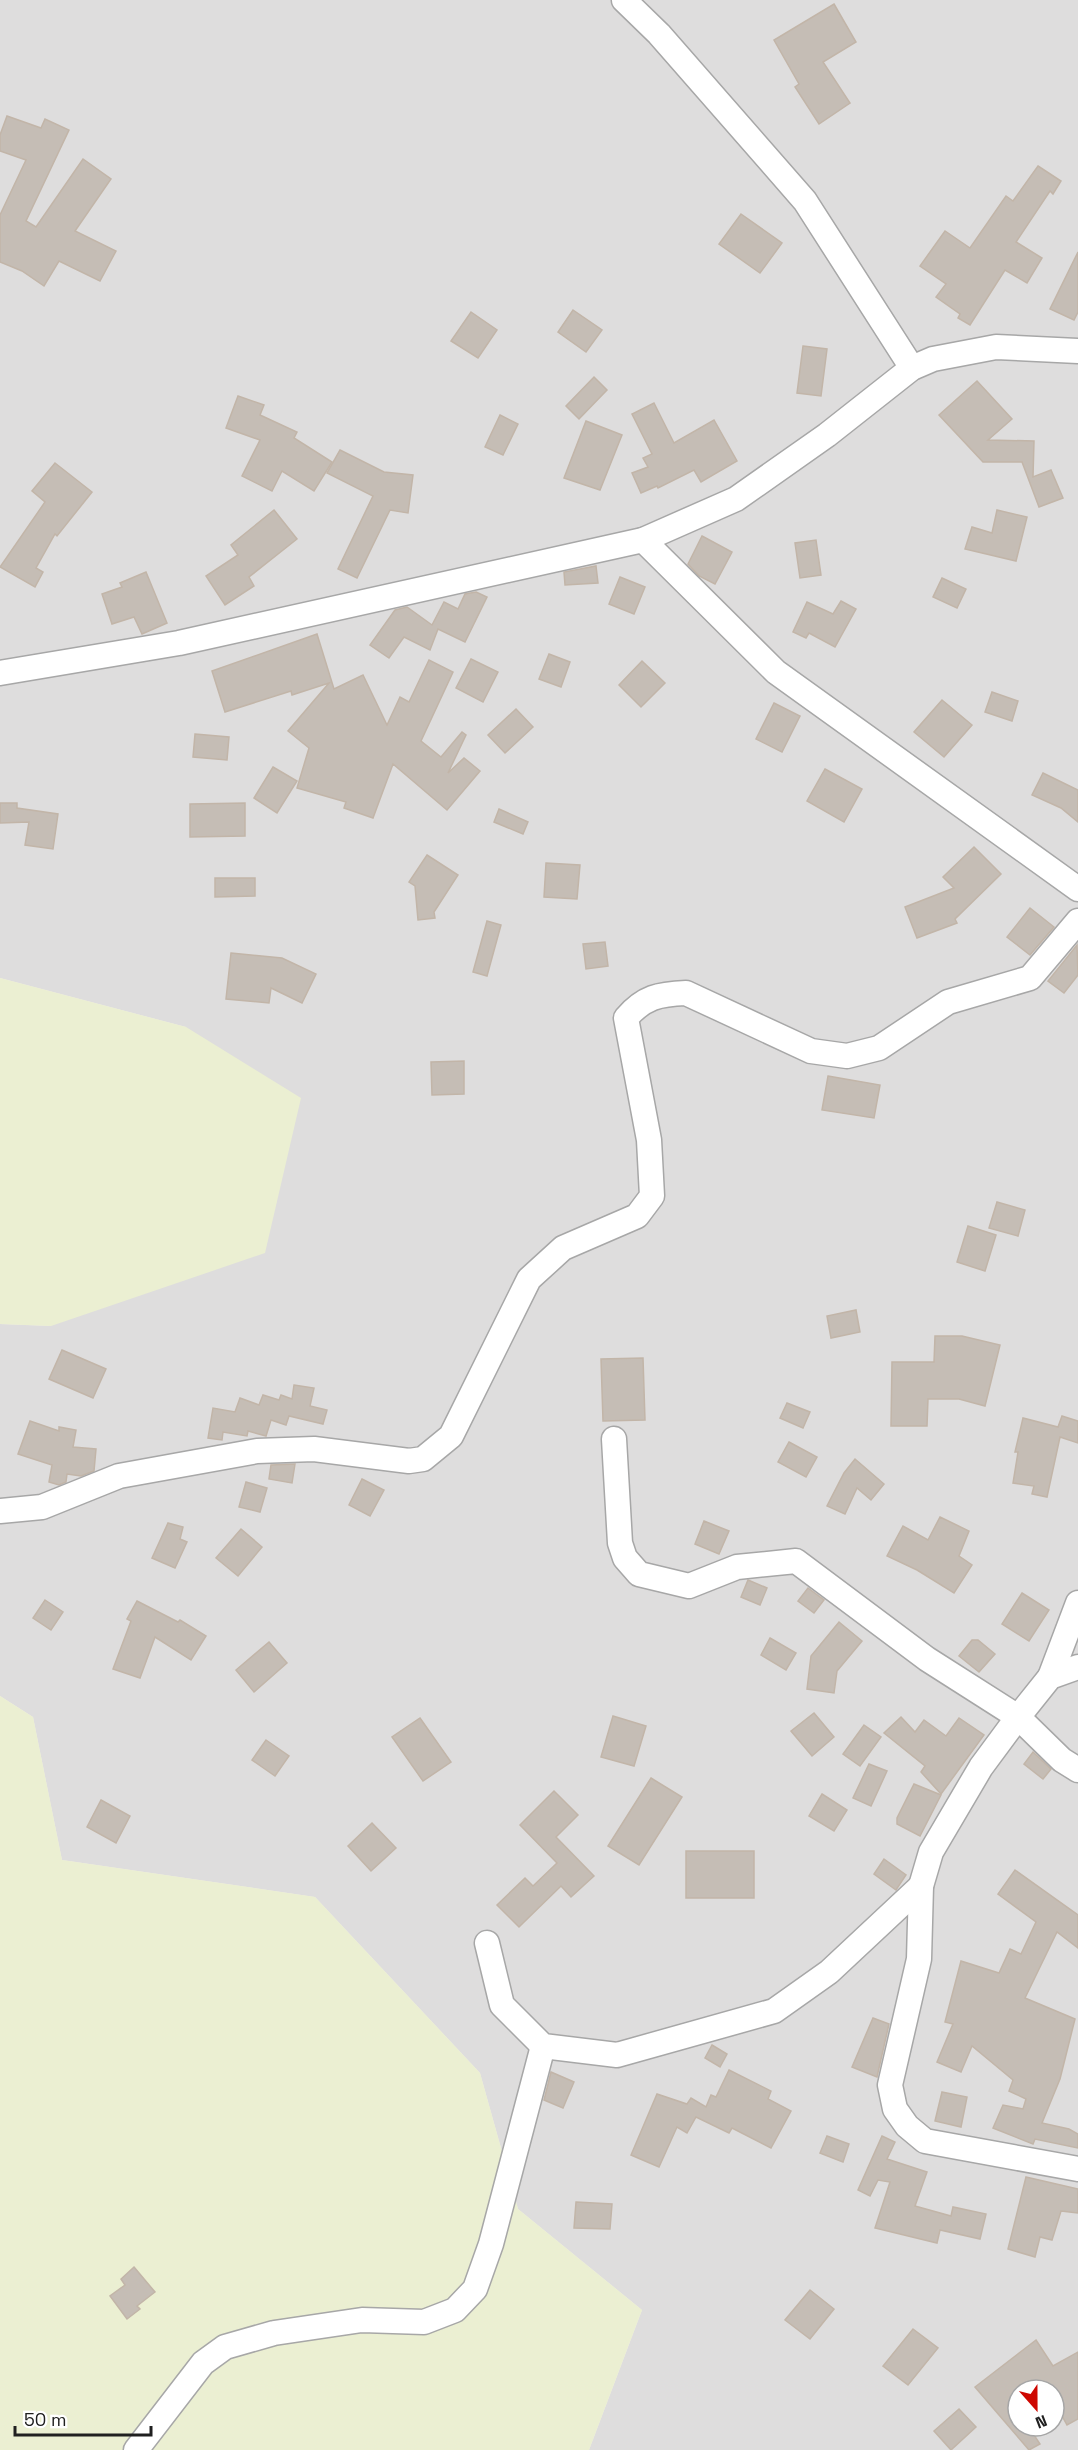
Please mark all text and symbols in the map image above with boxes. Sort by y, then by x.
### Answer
north arrow [1006,2378,1066,2438]
scale bar [15,2399,152,2437]
text: 50 m [24,2408,66,2431]
text: N [1032,2410,1050,2433]

